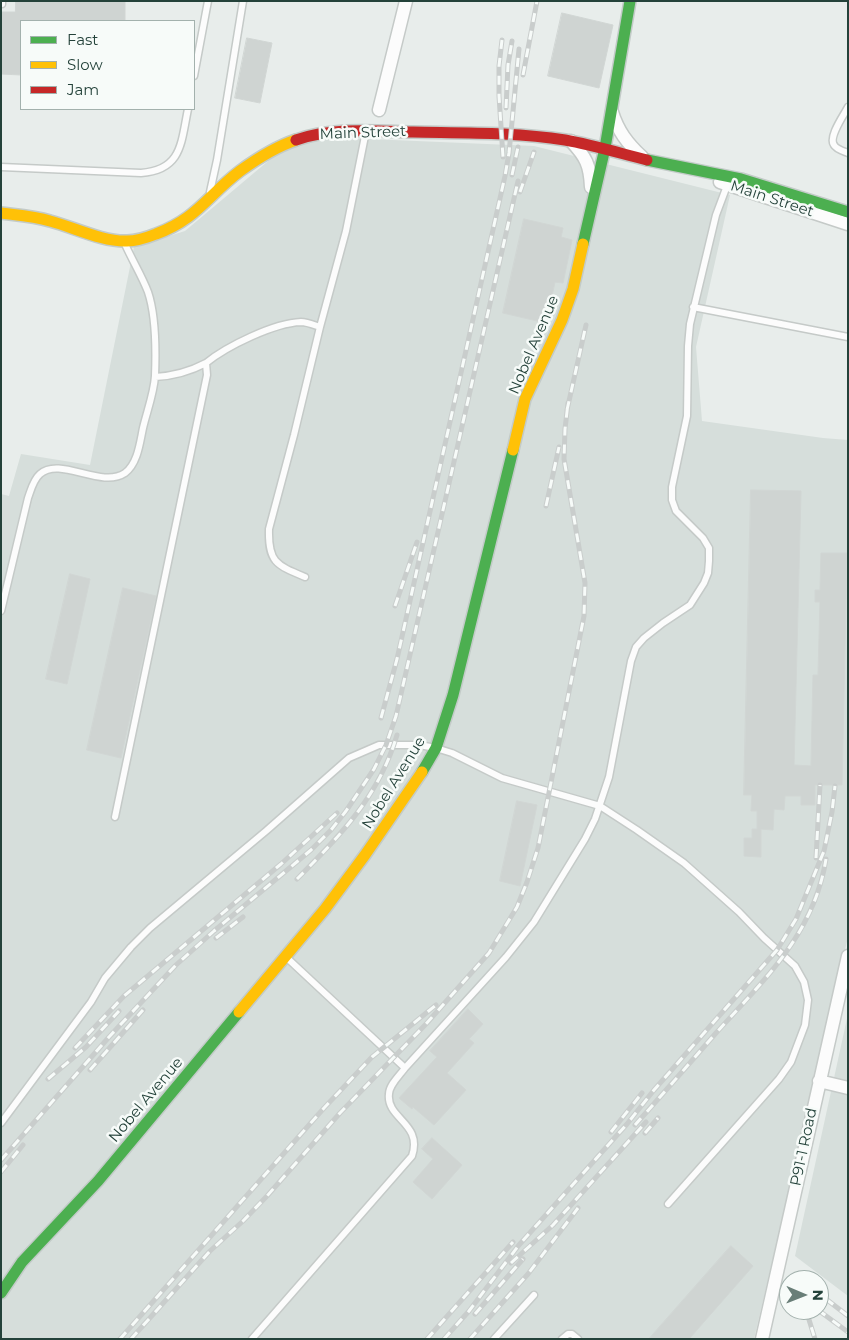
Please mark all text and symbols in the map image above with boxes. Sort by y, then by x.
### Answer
legend [20,20,195,110]
text: Fast [67,30,98,49]
text: Slow [67,55,103,74]
text: Jam [67,80,99,99]
street label: Main Street [319,122,407,144]
street label: Main Street [728,177,816,221]
street label: Nobel Avenue [505,293,563,397]
street label: Nobel Avenue [358,734,430,832]
street label: Nobel Avenue [105,1054,187,1146]
street label: P91-1 Road [787,1106,821,1188]
north arrow [779,1270,829,1320]
text: N [809,1289,827,1301]

